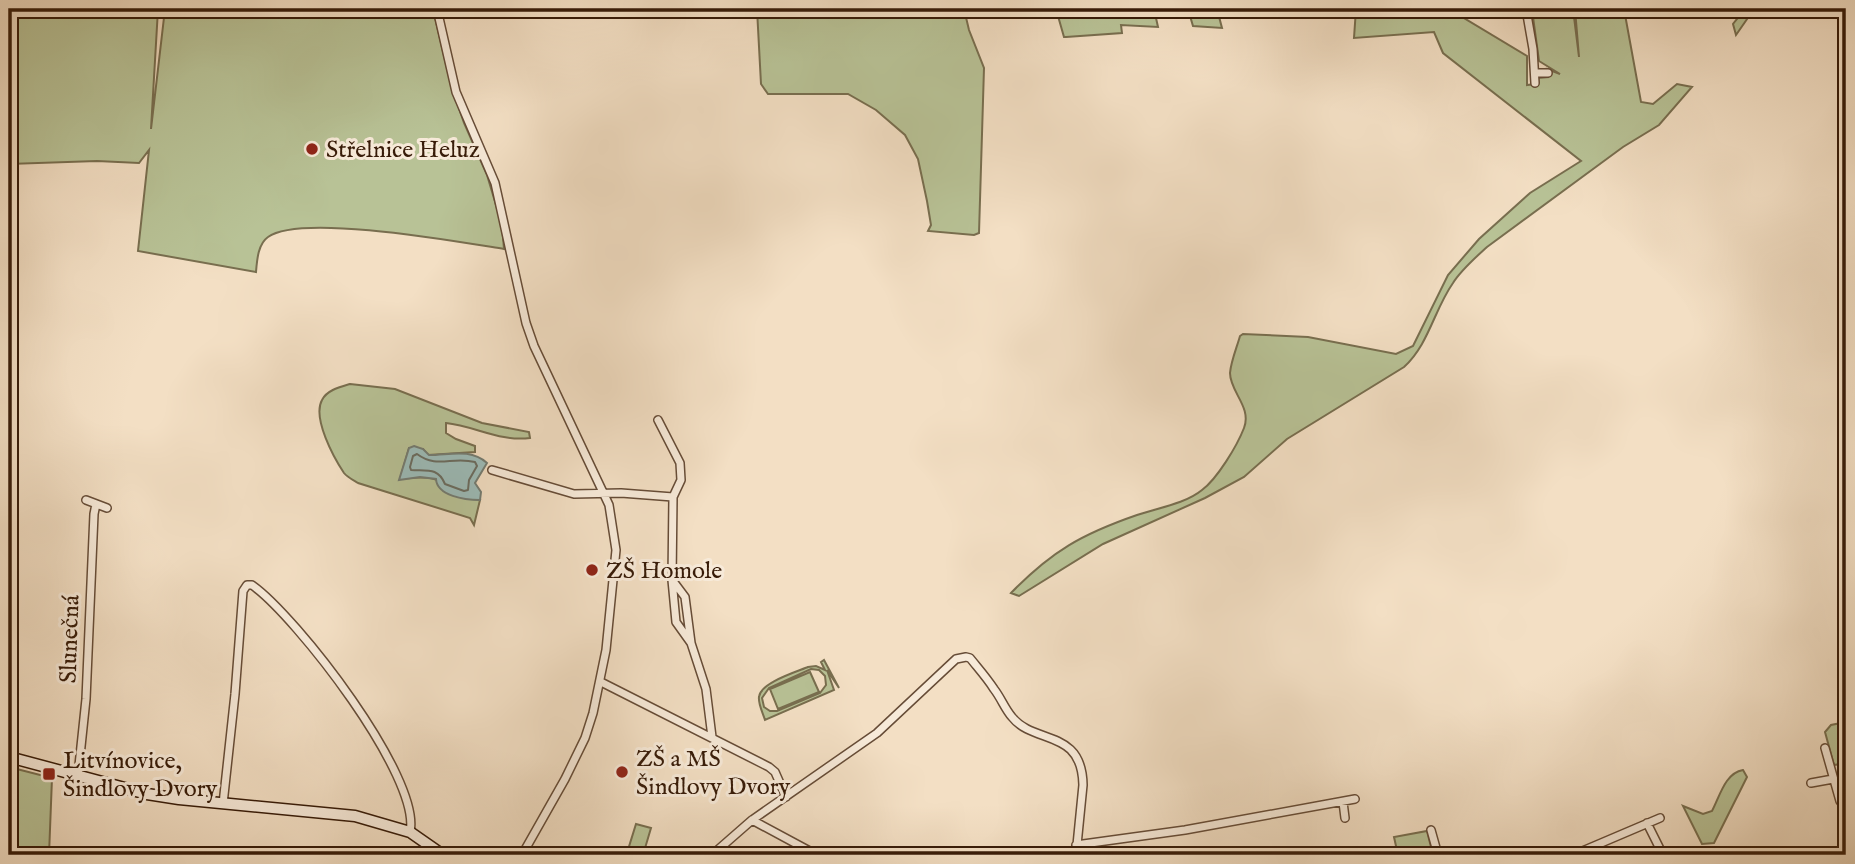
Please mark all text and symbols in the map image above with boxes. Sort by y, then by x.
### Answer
place label: Střelnice Heluz [326,135,480,166]
marker: Střelnice Heluz [304,141,320,157]
place label: ZŠ Homole [606,556,722,587]
marker: ZŠ Homole [584,562,600,578]
street label: Slunečná [53,594,88,684]
place label: ZŠ a MŠ Šindlovy Dvory [636,744,791,803]
place label: Litvínovice, Šindlovy Dvory [63,746,218,805]
marker: ZŠ a MŠ Šindlovy Dvory [614,764,630,780]
marker: Litvínovice, Šindlovy Dvory [41,766,57,782]

